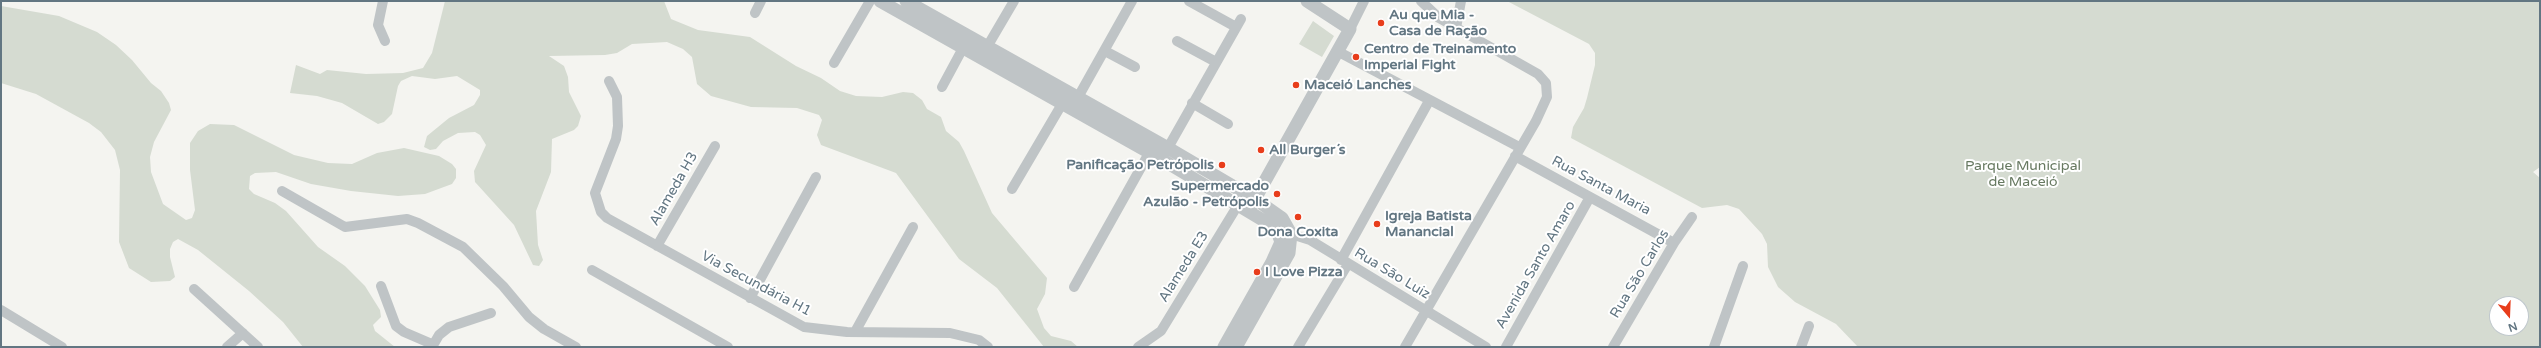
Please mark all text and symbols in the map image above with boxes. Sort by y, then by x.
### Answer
place label: Au que Mia - Casa de Ração [1389,7,1487,40]
marker: Au que Mia - Casa de Ração [1376,18,1386,28]
place label: Centro de Treinamento Imperial Fight [1364,41,1516,74]
marker: Centro de Treinamento Imperial Fight [1351,52,1361,62]
place label: Maceió Lanches [1304,77,1411,93]
marker: Maceió Lanches [1291,80,1301,90]
place label: All Burger´s [1269,142,1345,158]
marker: All Burger´s [1256,145,1266,155]
street label: Alameda H3 [646,149,702,229]
street label: Rua Santa Maria [1549,153,1653,219]
place label: Panificação Petrópolis [1066,157,1214,173]
park label: Parque Municipal de Maceió [1965,158,2081,190]
marker: Panificação Petrópolis [1217,160,1227,170]
place label: Supermercado Azulão - Petrópolis [1143,178,1269,210]
marker: Supermercado Azulão - Petrópolis [1272,189,1282,199]
street label: Avenida Santo Amaro [1493,198,1579,332]
place label: Igreja Batista Manancial [1385,208,1472,240]
marker: Dona Coxita [1293,212,1303,222]
marker: Igreja Batista Manancial [1372,219,1382,229]
place label: Dona Coxita [1258,224,1338,240]
street label: Rua São Carlos [1607,227,1673,321]
street label: Alameda E3 [1156,228,1212,306]
street label: Rua São Luiz [1351,245,1433,303]
street label: Via Secundária H1 [698,248,814,320]
place label: I Love Pizza [1265,264,1343,280]
marker: I Love Pizza [1252,267,1262,277]
north arrow [2489,296,2529,336]
text: N [2506,319,2519,334]

